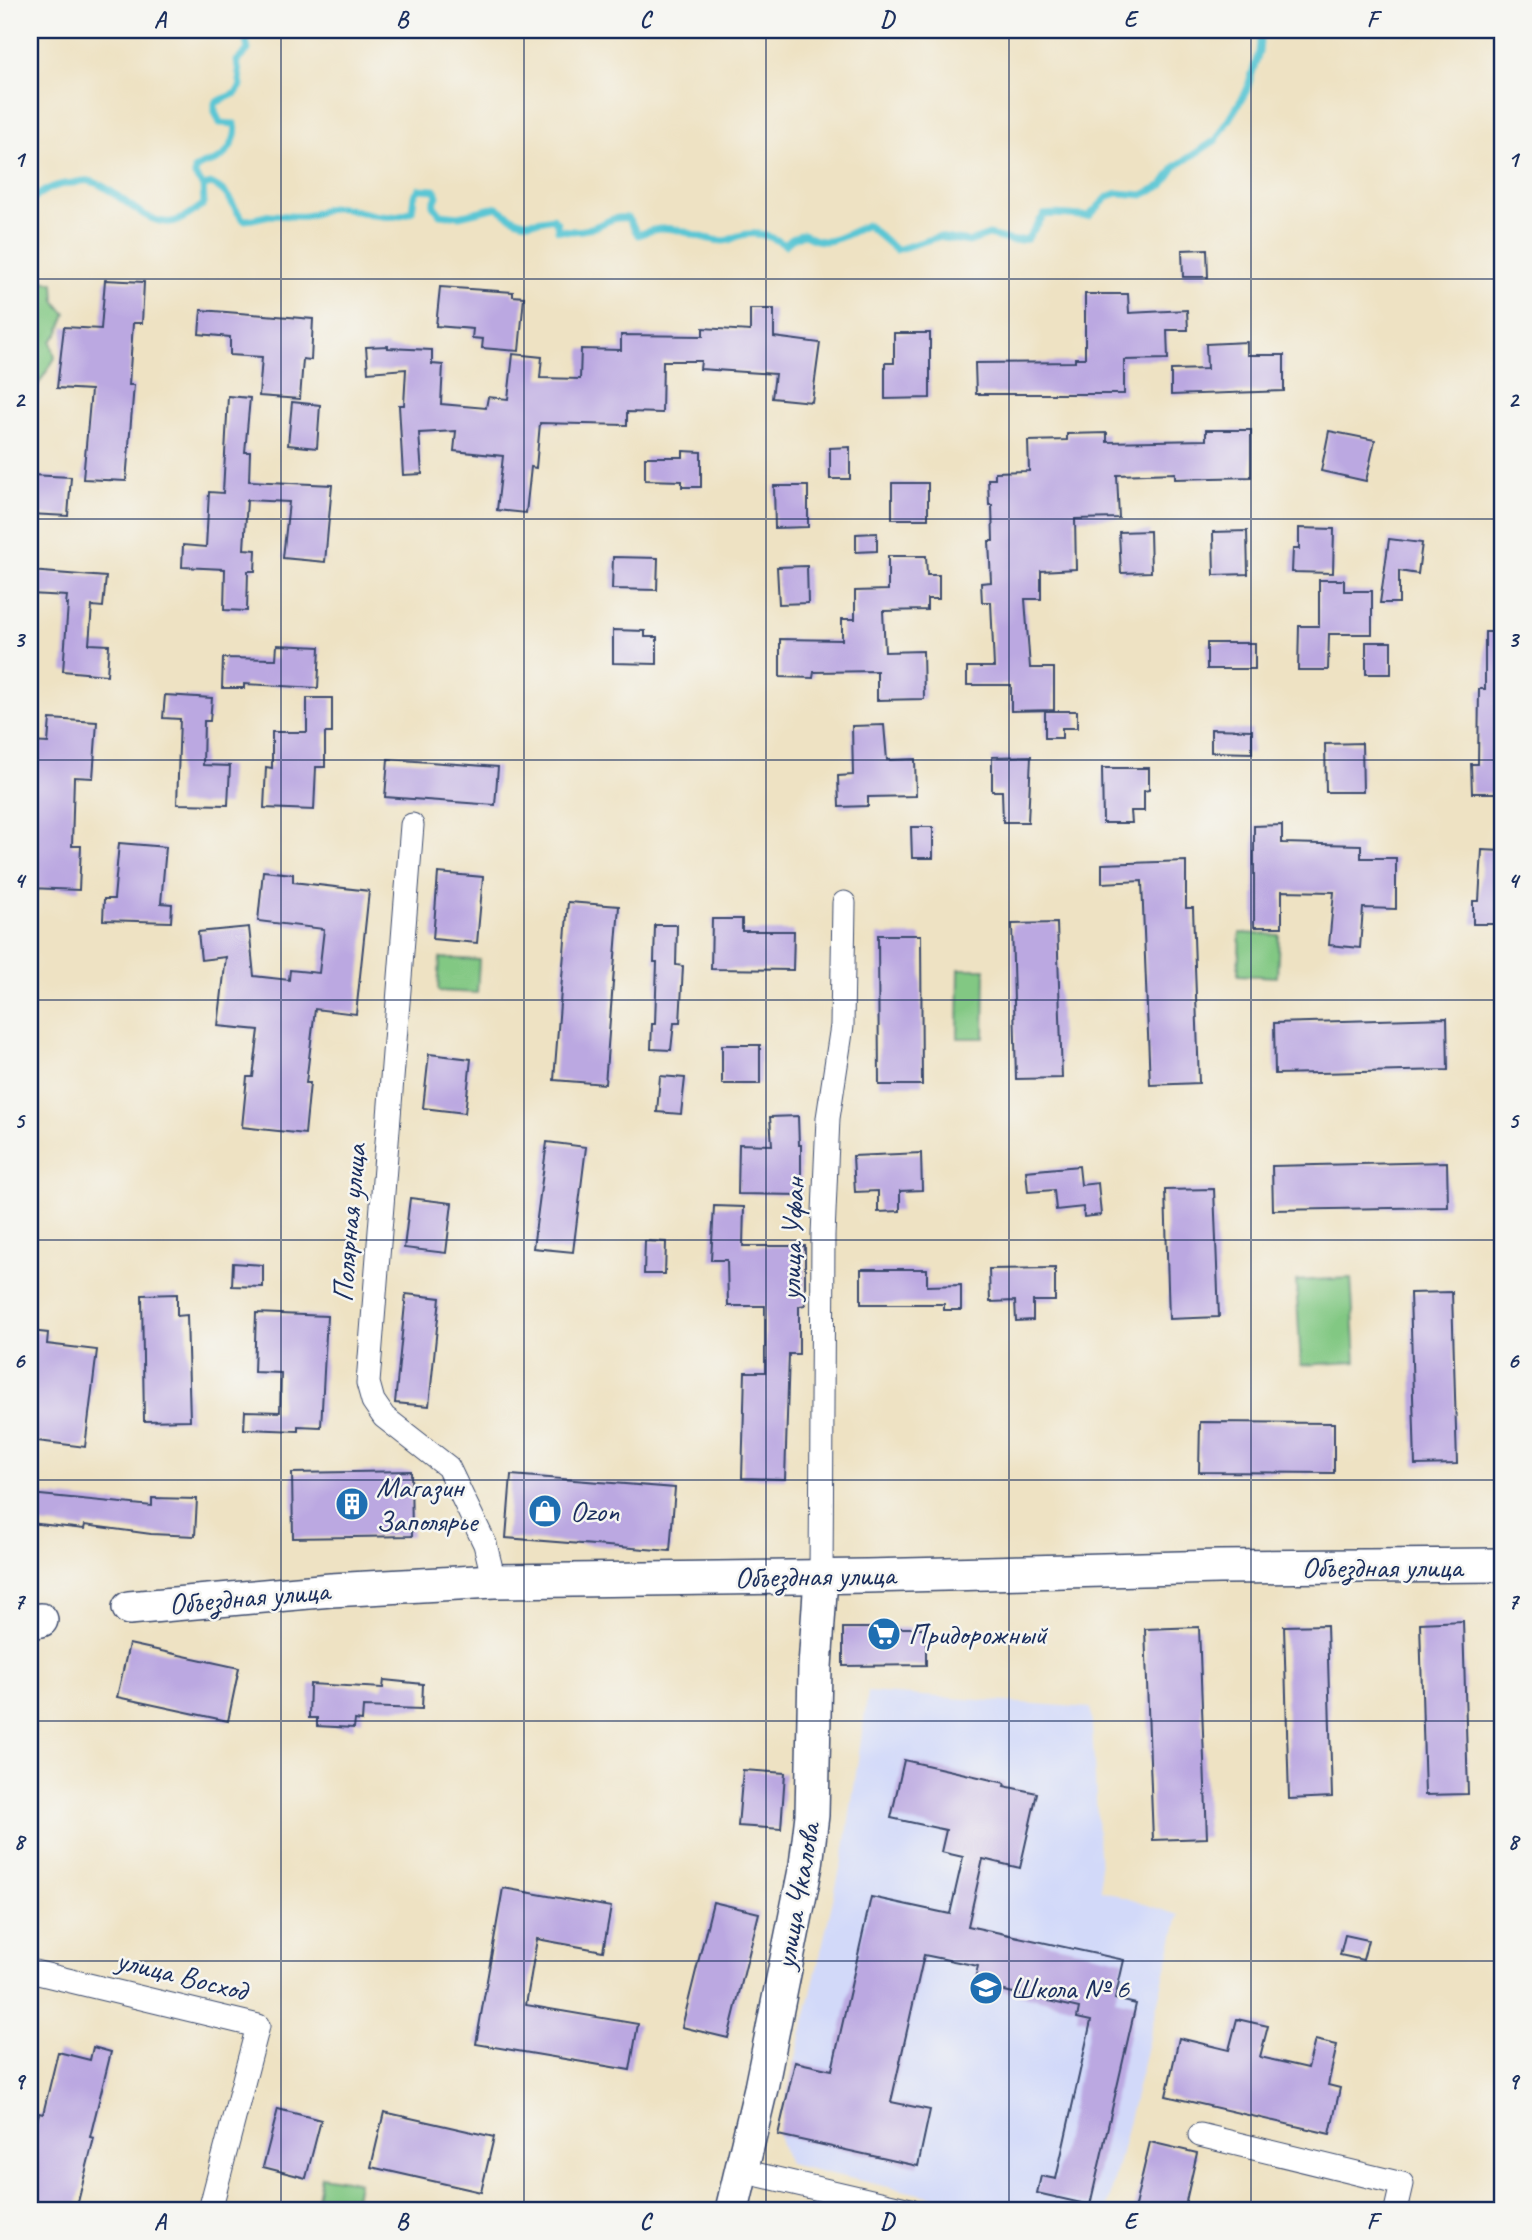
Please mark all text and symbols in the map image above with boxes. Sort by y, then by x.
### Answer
text: A [154,5,168,34]
text: B [396,5,410,34]
text: C [640,5,654,34]
text: D [880,5,896,34]
text: E [1124,5,1140,34]
text: F [1367,5,1383,34]
text: 1 [14,145,27,174]
text: 1 [1508,145,1521,174]
text: 2 [14,385,27,414]
text: 2 [1508,385,1521,414]
text: 3 [14,625,27,654]
text: 3 [1508,625,1521,654]
text: 4 [14,866,27,895]
text: 4 [1508,866,1521,895]
text: 5 [14,1106,26,1135]
text: 5 [1508,1106,1520,1135]
street label: Полярная улица [323,1141,375,1304]
street label: улица Уфан [771,1175,813,1303]
text: 6 [14,1346,27,1375]
text: 6 [1508,1346,1521,1375]
place label: Магазин Заполярье [376,1468,479,1540]
building icon: Магазин Заполярье [333,1485,371,1523]
shop icon: Ozon [526,1492,564,1530]
place label: Ozon [570,1492,620,1530]
street label: Объездная улица [1302,1548,1465,1586]
street label: Объездная улица [734,1556,898,1596]
street label: Объездная улица [167,1571,333,1623]
text: 7 [14,1587,27,1616]
text: 7 [1508,1587,1521,1616]
supermarket icon: Придорожный [865,1615,903,1653]
place label: Придорожный [908,1615,1048,1653]
street label: улица Чкалова [765,1817,829,1974]
text: 8 [14,1827,27,1856]
text: 8 [1508,1827,1521,1856]
street label: улица Восход [111,1940,254,2010]
school or university icon: Школа № 6 [967,1969,1005,2007]
place label: Школа № 6 [1010,1969,1130,2007]
text: 9 [14,2067,27,2096]
text: 9 [1508,2067,1521,2096]
text: A [154,2207,168,2236]
text: B [396,2207,410,2236]
text: C [640,2207,654,2236]
text: D [880,2207,896,2236]
text: E [1124,2207,1140,2236]
text: F [1367,2207,1383,2236]

